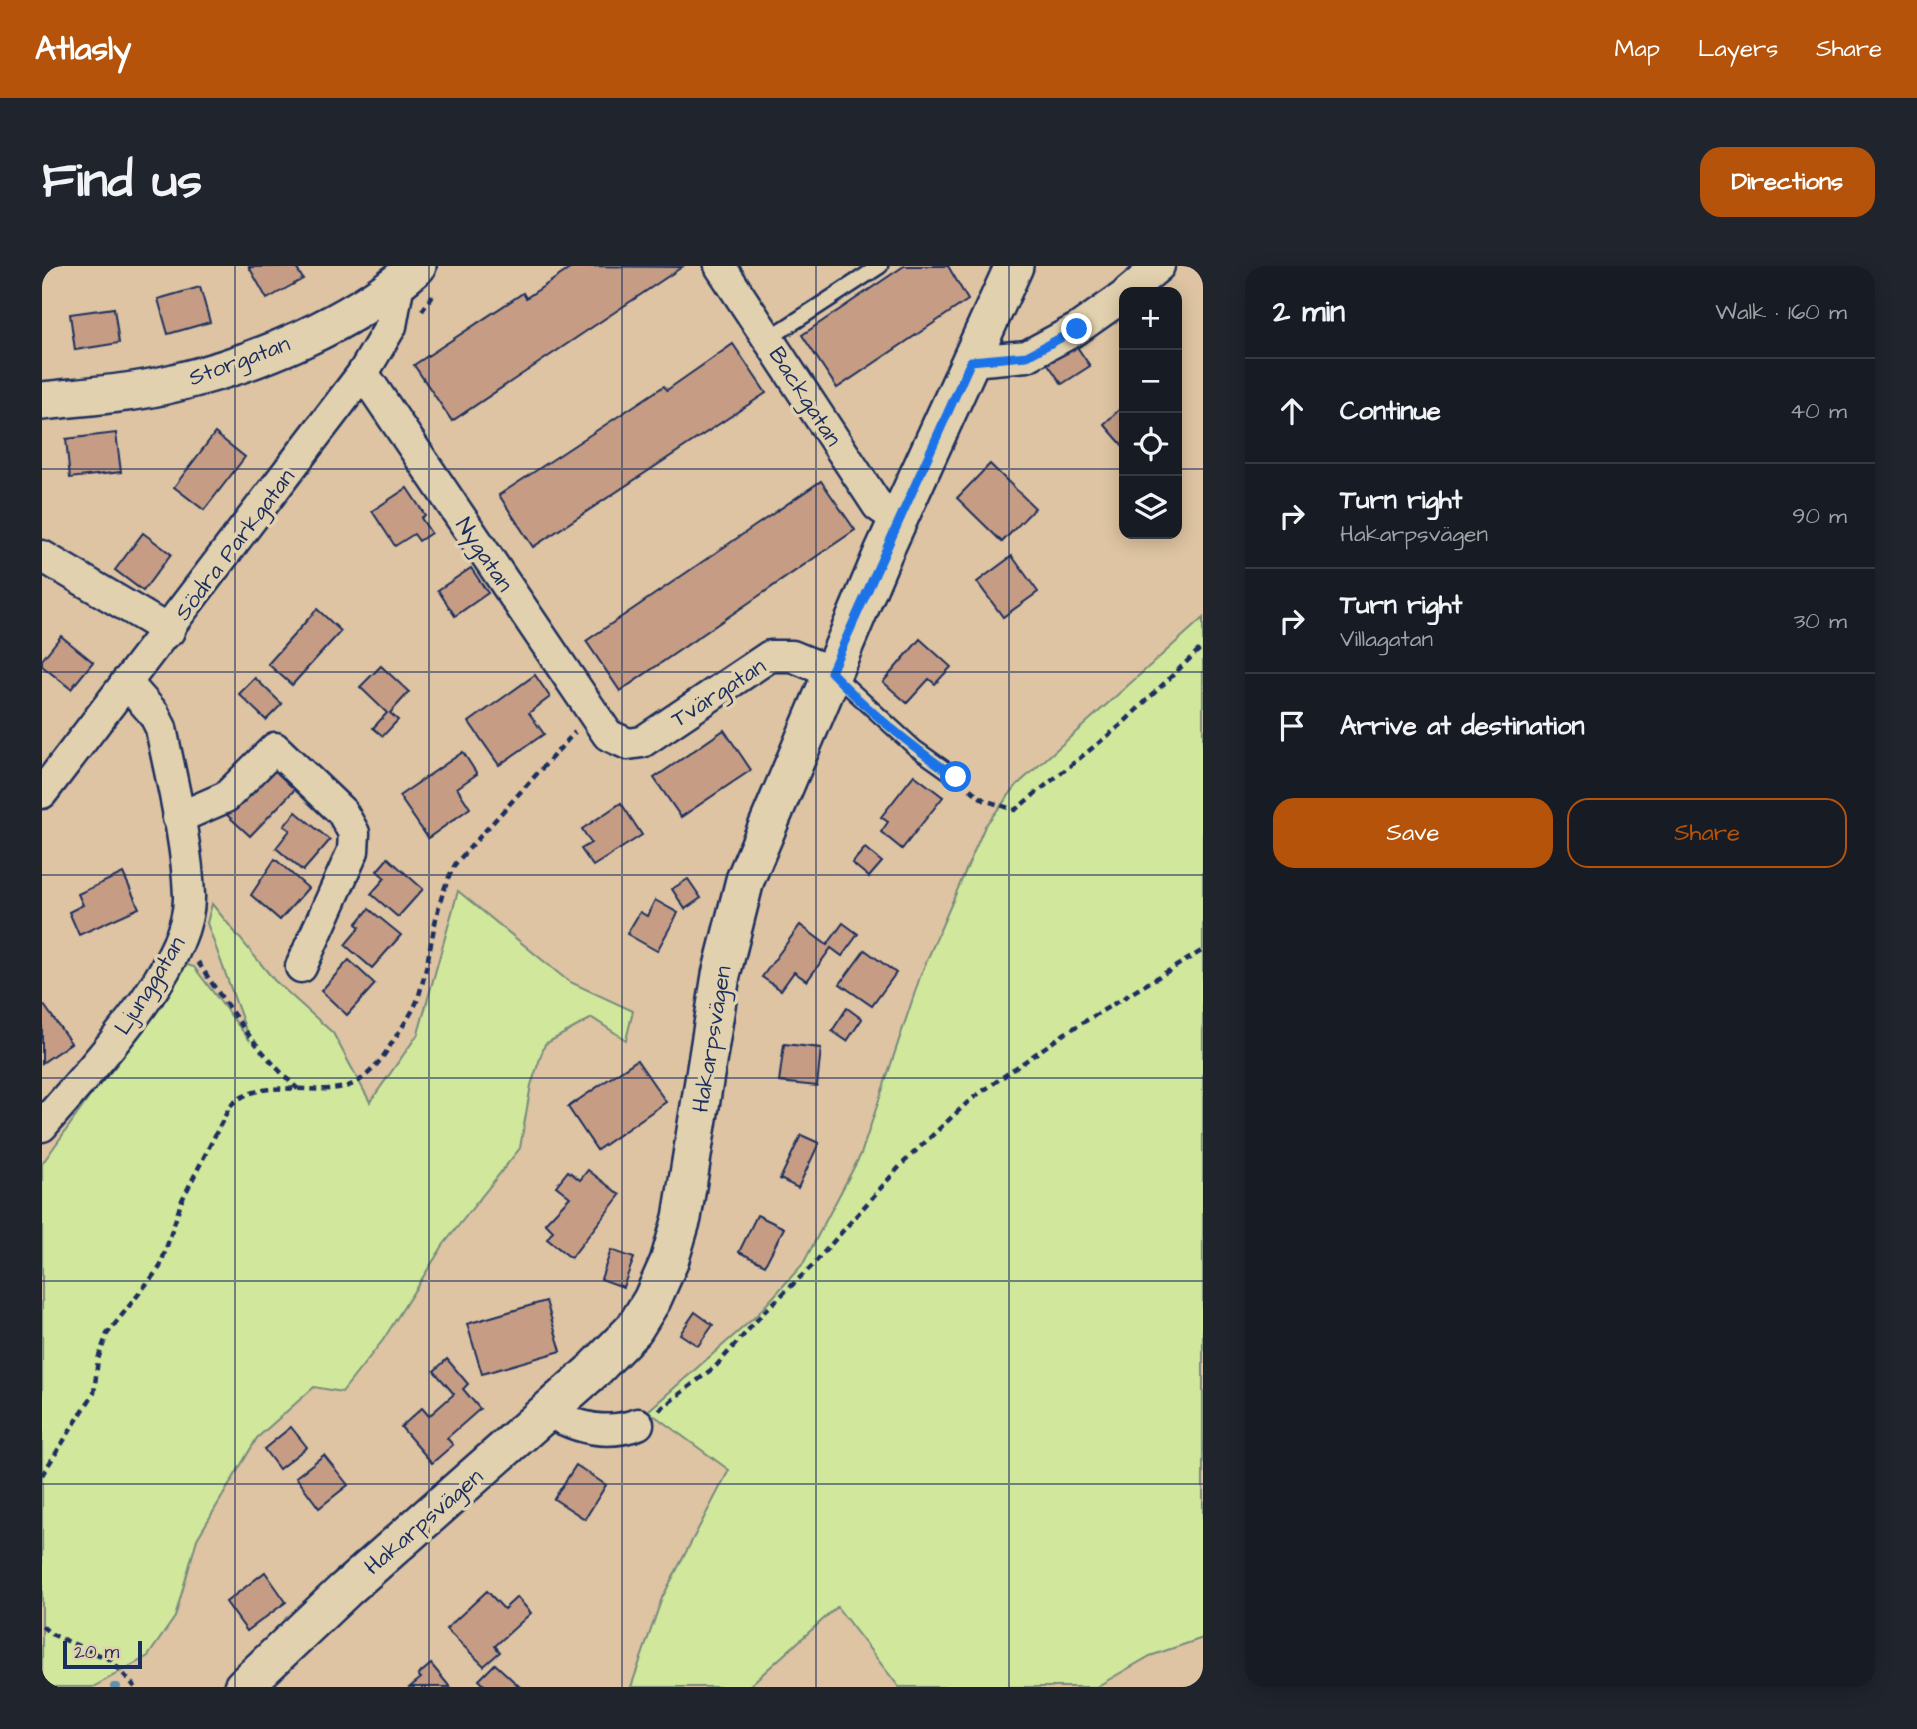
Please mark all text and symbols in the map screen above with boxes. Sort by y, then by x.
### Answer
text: Atlasly [35,26,131,72]
text: Map [1615,32,1660,66]
text: Layers [1698,32,1778,66]
text: Share [1816,32,1882,66]
button: Directions [1700,147,1875,217]
text: Find us [42,148,202,216]
map controls [1119,287,1182,539]
button: + [1119,287,1182,350]
text: 2 min [1273,291,1345,333]
text: Walk · 160 m [1715,296,1847,328]
route end [1061,313,1092,344]
street label: Storgatan [184,328,295,395]
street label: Backgatan [760,341,849,453]
button: − [1119,350,1182,413]
icon: ahead [1273,392,1311,430]
text: Continue [1340,393,1441,429]
text: 40 m [1790,395,1847,427]
button: locate [1119,413,1182,476]
street label: Södra Parkgatan [167,462,303,628]
button: layers [1119,476,1182,539]
text: Turn right [1340,482,1462,518]
icon: right [1273,497,1311,535]
text: 90 m [1792,500,1847,532]
street label: Nygatan [447,511,521,599]
text: Hakarpsvägen [1340,518,1488,550]
text: Turn right [1340,587,1462,623]
icon: right [1273,602,1311,640]
text: 30 m [1794,605,1847,637]
text: Villagatan [1340,623,1433,655]
street label: Tvärgatan [665,650,773,736]
icon: arrive [1273,707,1311,745]
text: Arrive at destination [1340,708,1585,744]
route start [940,761,971,792]
button: Save [1273,798,1553,868]
button: Share [1567,798,1847,868]
street label: Ljunggatan [107,930,194,1042]
street label: Hakarpsvägen [685,964,740,1115]
street label: Hakarpsvägen [357,1461,491,1583]
scale bar [63,1638,142,1670]
text: 20 m [74,1639,119,1666]

